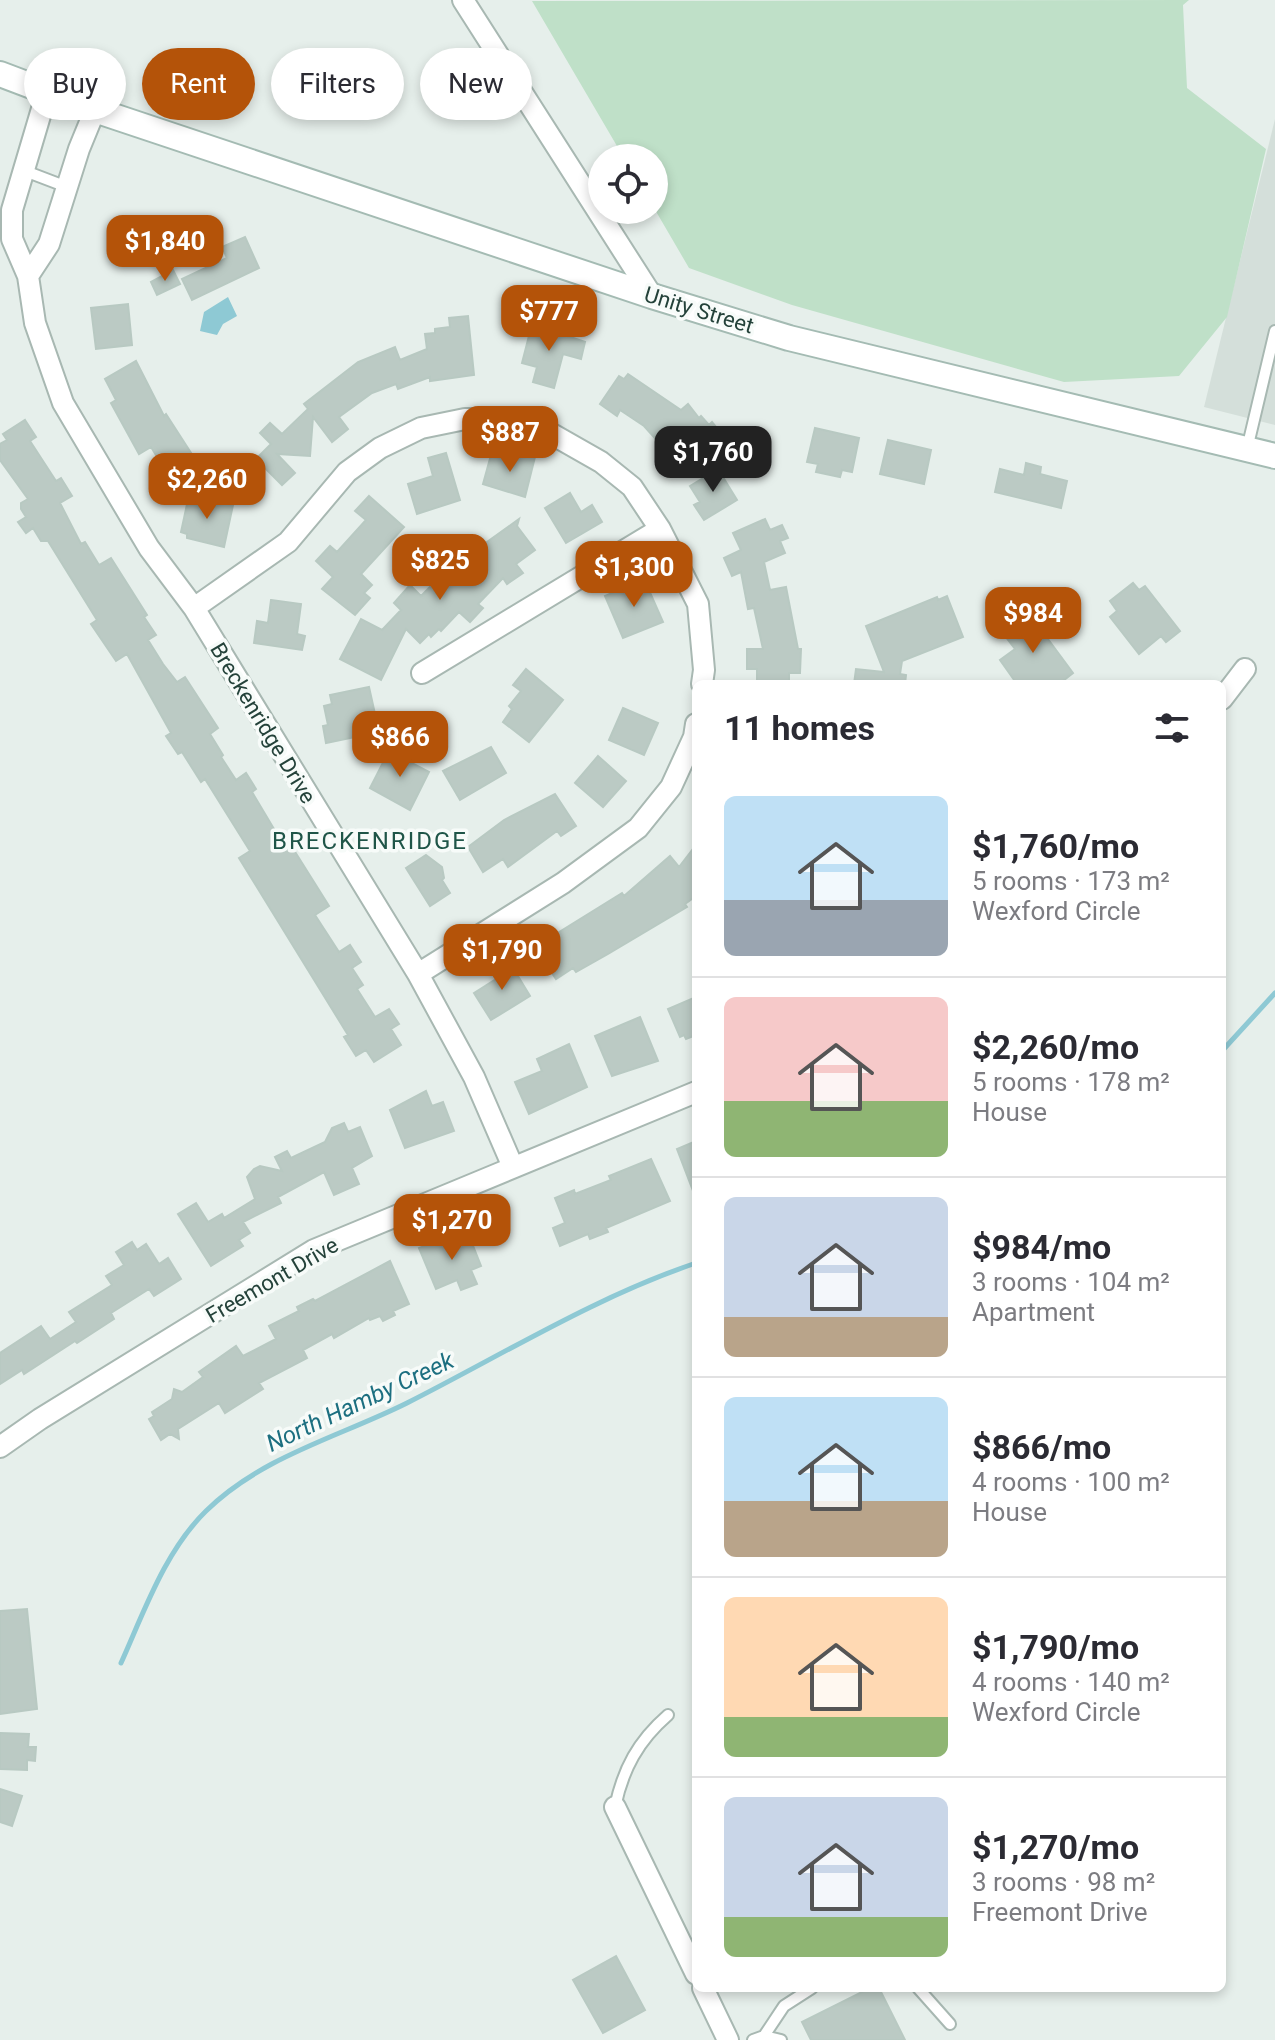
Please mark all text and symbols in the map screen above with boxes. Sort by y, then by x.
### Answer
chip: Buy [24,48,126,120]
chip: Rent [142,48,255,120]
chip: Filters [271,48,404,120]
chip: New [420,48,532,120]
map controls [588,144,668,224]
button: locate [588,144,668,224]
pin: $1,840 [100,215,230,283]
text: $1,840 [125,226,205,256]
street label: Unity Street [641,282,757,338]
pin: $777 [502,285,596,353]
text: $777 [519,296,579,326]
pin: $887 [463,406,557,474]
text: $887 [480,417,540,447]
pin: $1,760 [648,426,778,494]
text: $1,760 [673,437,753,467]
pin: $2,260 [142,453,272,521]
text: $2,260 [167,464,247,494]
pin: $825 [393,534,487,602]
pin: $1,300 [569,541,699,609]
text: $825 [410,545,470,575]
text: $1,300 [594,552,674,582]
pin: $984 [986,587,1080,655]
text: $984 [1003,598,1063,628]
street label: Breckenridge Drive [205,638,321,808]
icon: filters [1150,706,1194,750]
text: 11 homes [724,708,875,748]
pin: $866 [353,711,447,779]
text: $866 [370,722,430,752]
text: $1,760/mo [972,826,1139,866]
district label: BRECKENRIDGE [272,827,468,855]
icon: home [788,828,884,924]
text: 5 rooms · 173 m² [972,866,1170,896]
text: Wexford Circle [972,896,1140,926]
pin: $1,790 [437,924,567,992]
text: $1,790 [462,935,542,965]
text: $2,260/mo [972,1027,1139,1067]
icon: home [788,1029,884,1125]
text: 5 rooms · 178 m² [972,1067,1170,1097]
text: House [972,1097,1047,1127]
pin: $1,270 [387,1194,517,1262]
text: $1,270 [412,1205,492,1235]
text: $984/mo [972,1227,1111,1267]
icon: home [788,1229,884,1325]
street label: Freemont Drive [201,1232,343,1328]
text: 3 rooms · 104 m² [972,1267,1170,1297]
text: Apartment [972,1297,1095,1327]
water label: North Hamby Creek [262,1346,459,1458]
text: $866/mo [972,1427,1111,1467]
icon: home [788,1429,884,1525]
text: 4 rooms · 100 m² [972,1467,1170,1497]
text: House [972,1497,1047,1527]
text: $1,790/mo [972,1627,1139,1667]
icon: home [788,1629,884,1725]
text: 4 rooms · 140 m² [972,1667,1170,1697]
text: Wexford Circle [972,1697,1140,1727]
text: $1,270/mo [972,1827,1139,1867]
icon: home [788,1829,884,1925]
text: 3 rooms · 98 m² [972,1867,1155,1897]
text: Freemont Drive [972,1897,1148,1927]

